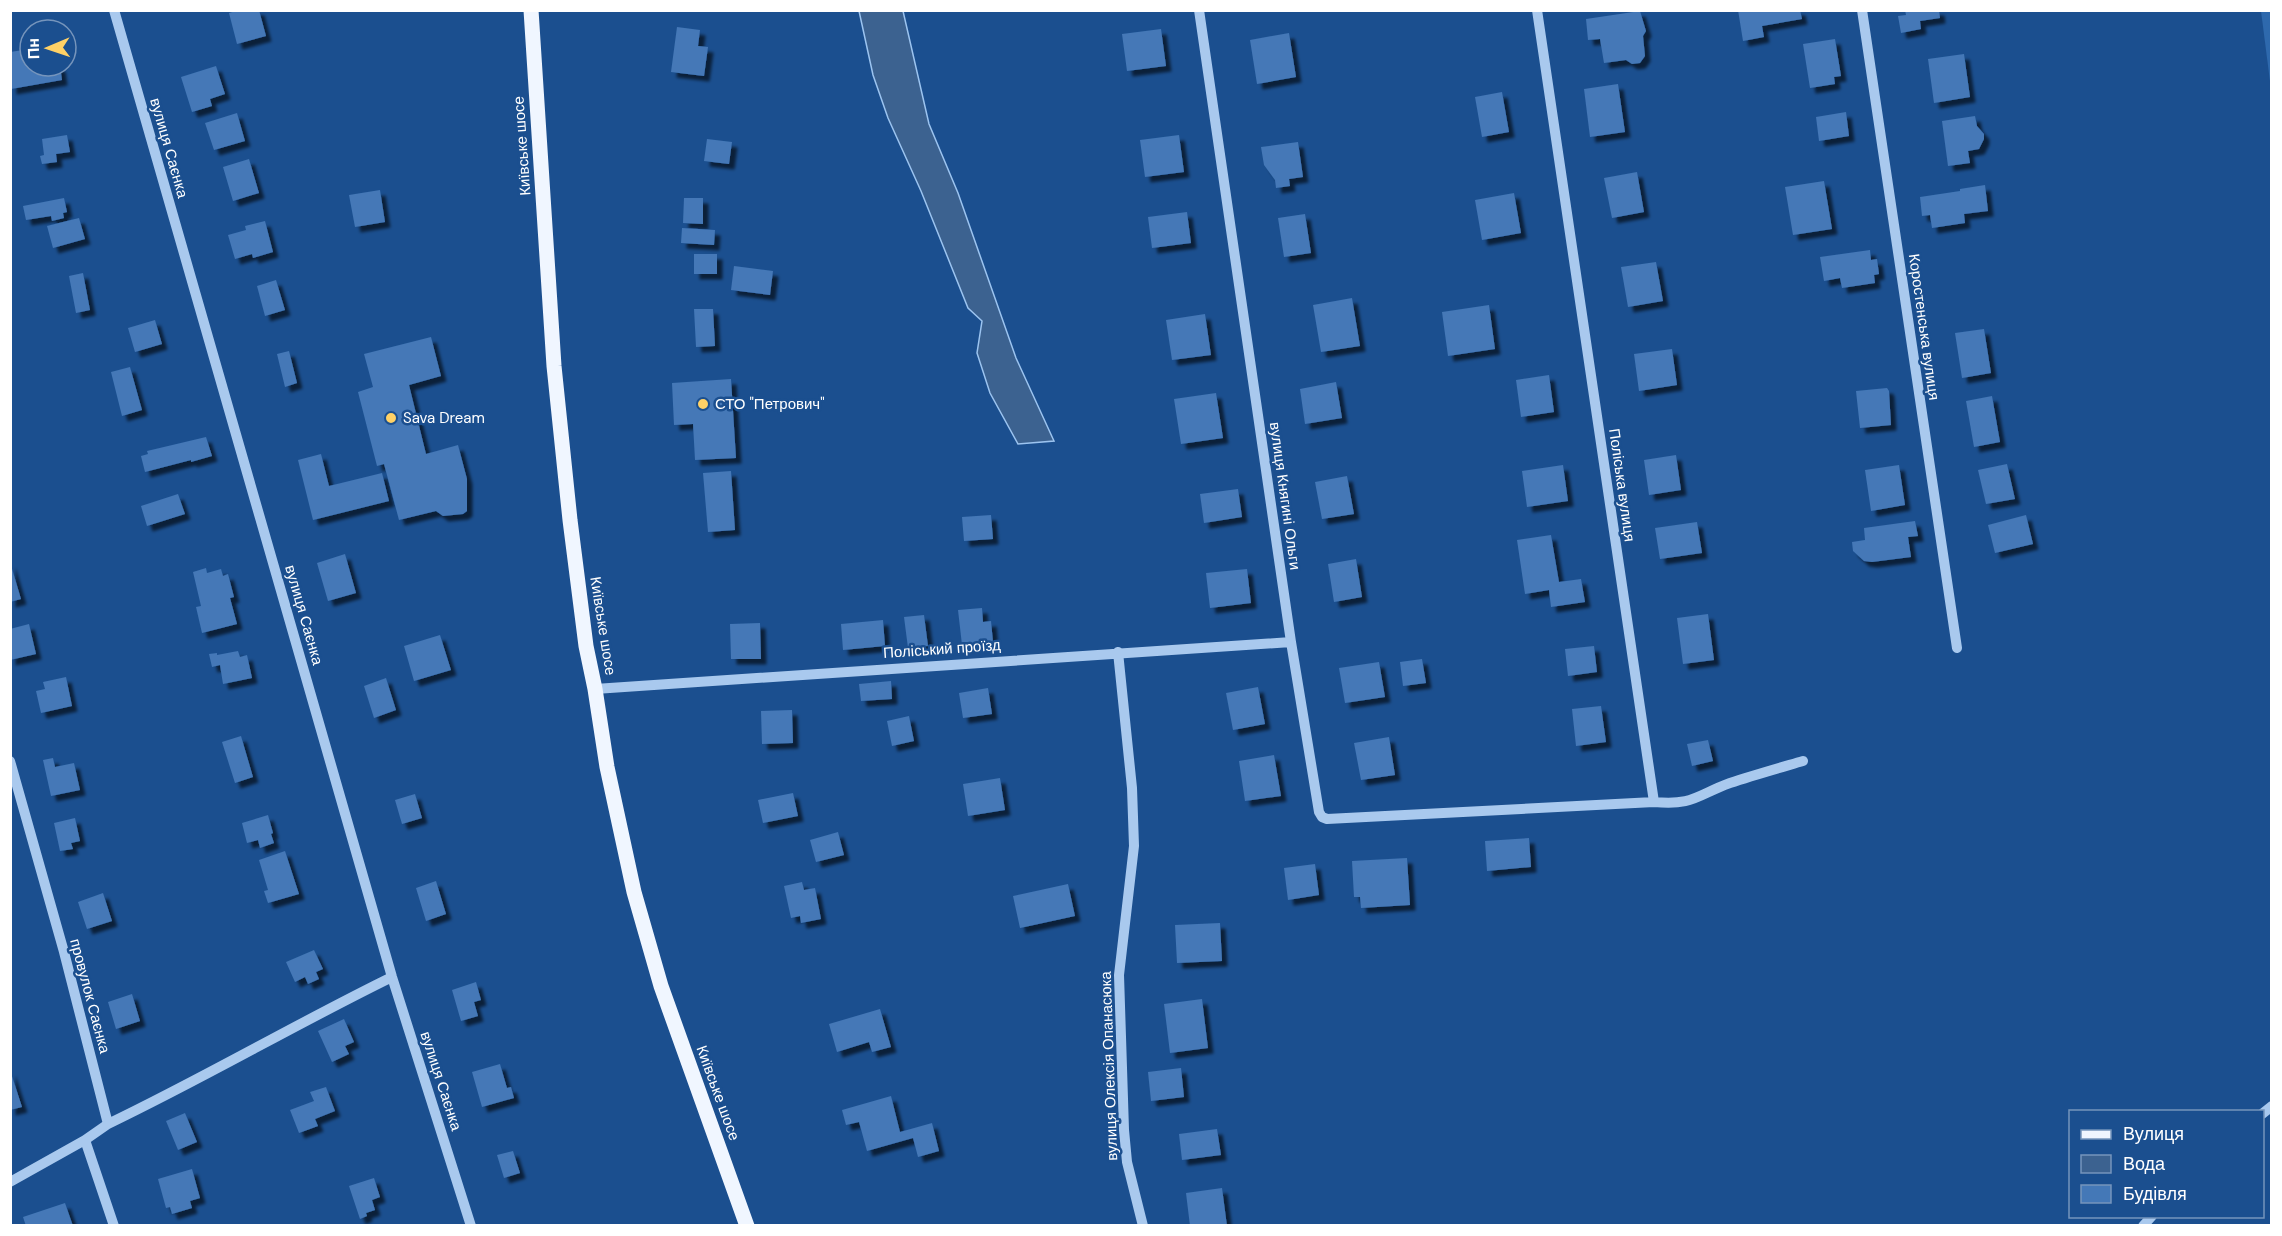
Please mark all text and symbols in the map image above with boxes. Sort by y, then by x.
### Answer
north arrow [18,18,78,78]
text: Пн [23,38,44,59]
street label: вулиця Саєнка [145,96,193,201]
street label: Київське шосе [509,96,535,196]
street label: Коростенська вулиця [1904,252,1944,402]
place label: СТО "Петрович" [715,394,825,414]
marker: СТО "Петрович" [696,397,710,411]
place label: Sava Dream [403,408,485,428]
marker: Sava Dream [384,411,398,425]
street label: вулиця Княгині Ольги [1265,421,1305,571]
street label: Поліська вулиця [1604,427,1640,543]
street label: вулиця Саєнка [280,563,328,668]
street label: Київське шосе [585,575,621,677]
street label: Поліський проїзд [883,635,1002,663]
street label: провулок Саєнка [65,936,115,1056]
street label: вулиця Олексія Опанасюка [1096,970,1122,1161]
street label: вулиця Саєнка [416,1029,467,1134]
street label: Київське шосе [692,1043,744,1143]
legend [2069,1110,2264,1218]
text: Вулиця [2123,1122,2184,1146]
text: Вода [2123,1152,2166,1176]
text: Будівля [2123,1182,2187,1206]

